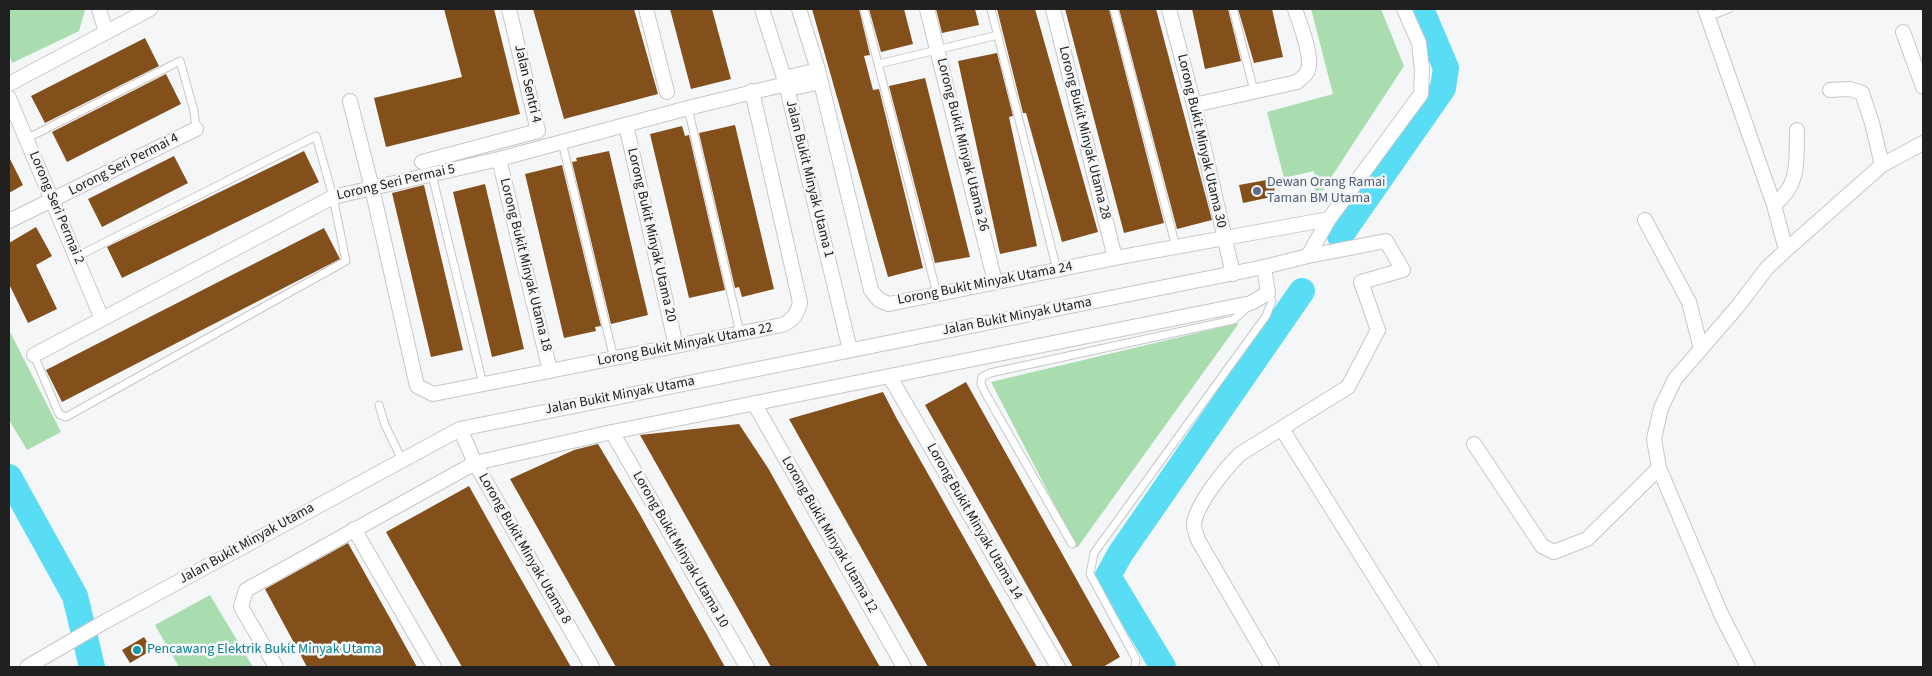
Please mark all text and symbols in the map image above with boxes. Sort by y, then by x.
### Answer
street label: Jalan Sentri 4 [510,43,544,125]
street label: Lorong Bukit Minyak Utama 28 [1054,45,1114,221]
street label: Lorong Bukit Minyak Utama 30 [1173,52,1229,230]
street label: Lorong Bukit Minyak Utama 26 [932,57,992,233]
street label: Jalan Bukit Minyak Utama 1 [781,98,837,260]
street label: Lorong Seri Permai 4 [66,130,182,200]
street label: Lorong Bukit Minyak Utama 20 [623,146,679,324]
street label: Lorong Seri Permai 2 [25,149,87,267]
street label: Lorong Seri Permai 5 [335,161,457,205]
place label: Dewan Orang Ramai Taman BM Utama [1267,175,1386,208]
street label: Lorong Bukit Minyak Utama 18 [495,177,555,353]
marker: Dewan Orang Ramai Taman BM Utama [1251,185,1263,197]
street label: Lorong Bukit Minyak Utama 24 [896,259,1074,309]
street label: Jalan Bukit Minyak Utama [941,294,1093,340]
street label: Lorong Bukit Minyak Utama 22 [596,320,774,370]
street label: Jalan Bukit Minyak Utama [544,373,696,419]
street label: Lorong Bukit Minyak Utama 14 [922,441,1026,603]
street label: Lorong Bukit Minyak Utama 12 [777,454,881,616]
street label: Lorong Bukit Minyak Utama 10 [628,469,732,631]
street label: Lorong Bukit Minyak Utama 8 [474,471,574,627]
street label: Jalan Bukit Minyak Utama [176,500,318,588]
place label: Pencawang Elektrik Bukit Minyak Utama [147,642,382,658]
marker: Pencawang Elektrik Bukit Minyak Utama [131,644,143,656]

